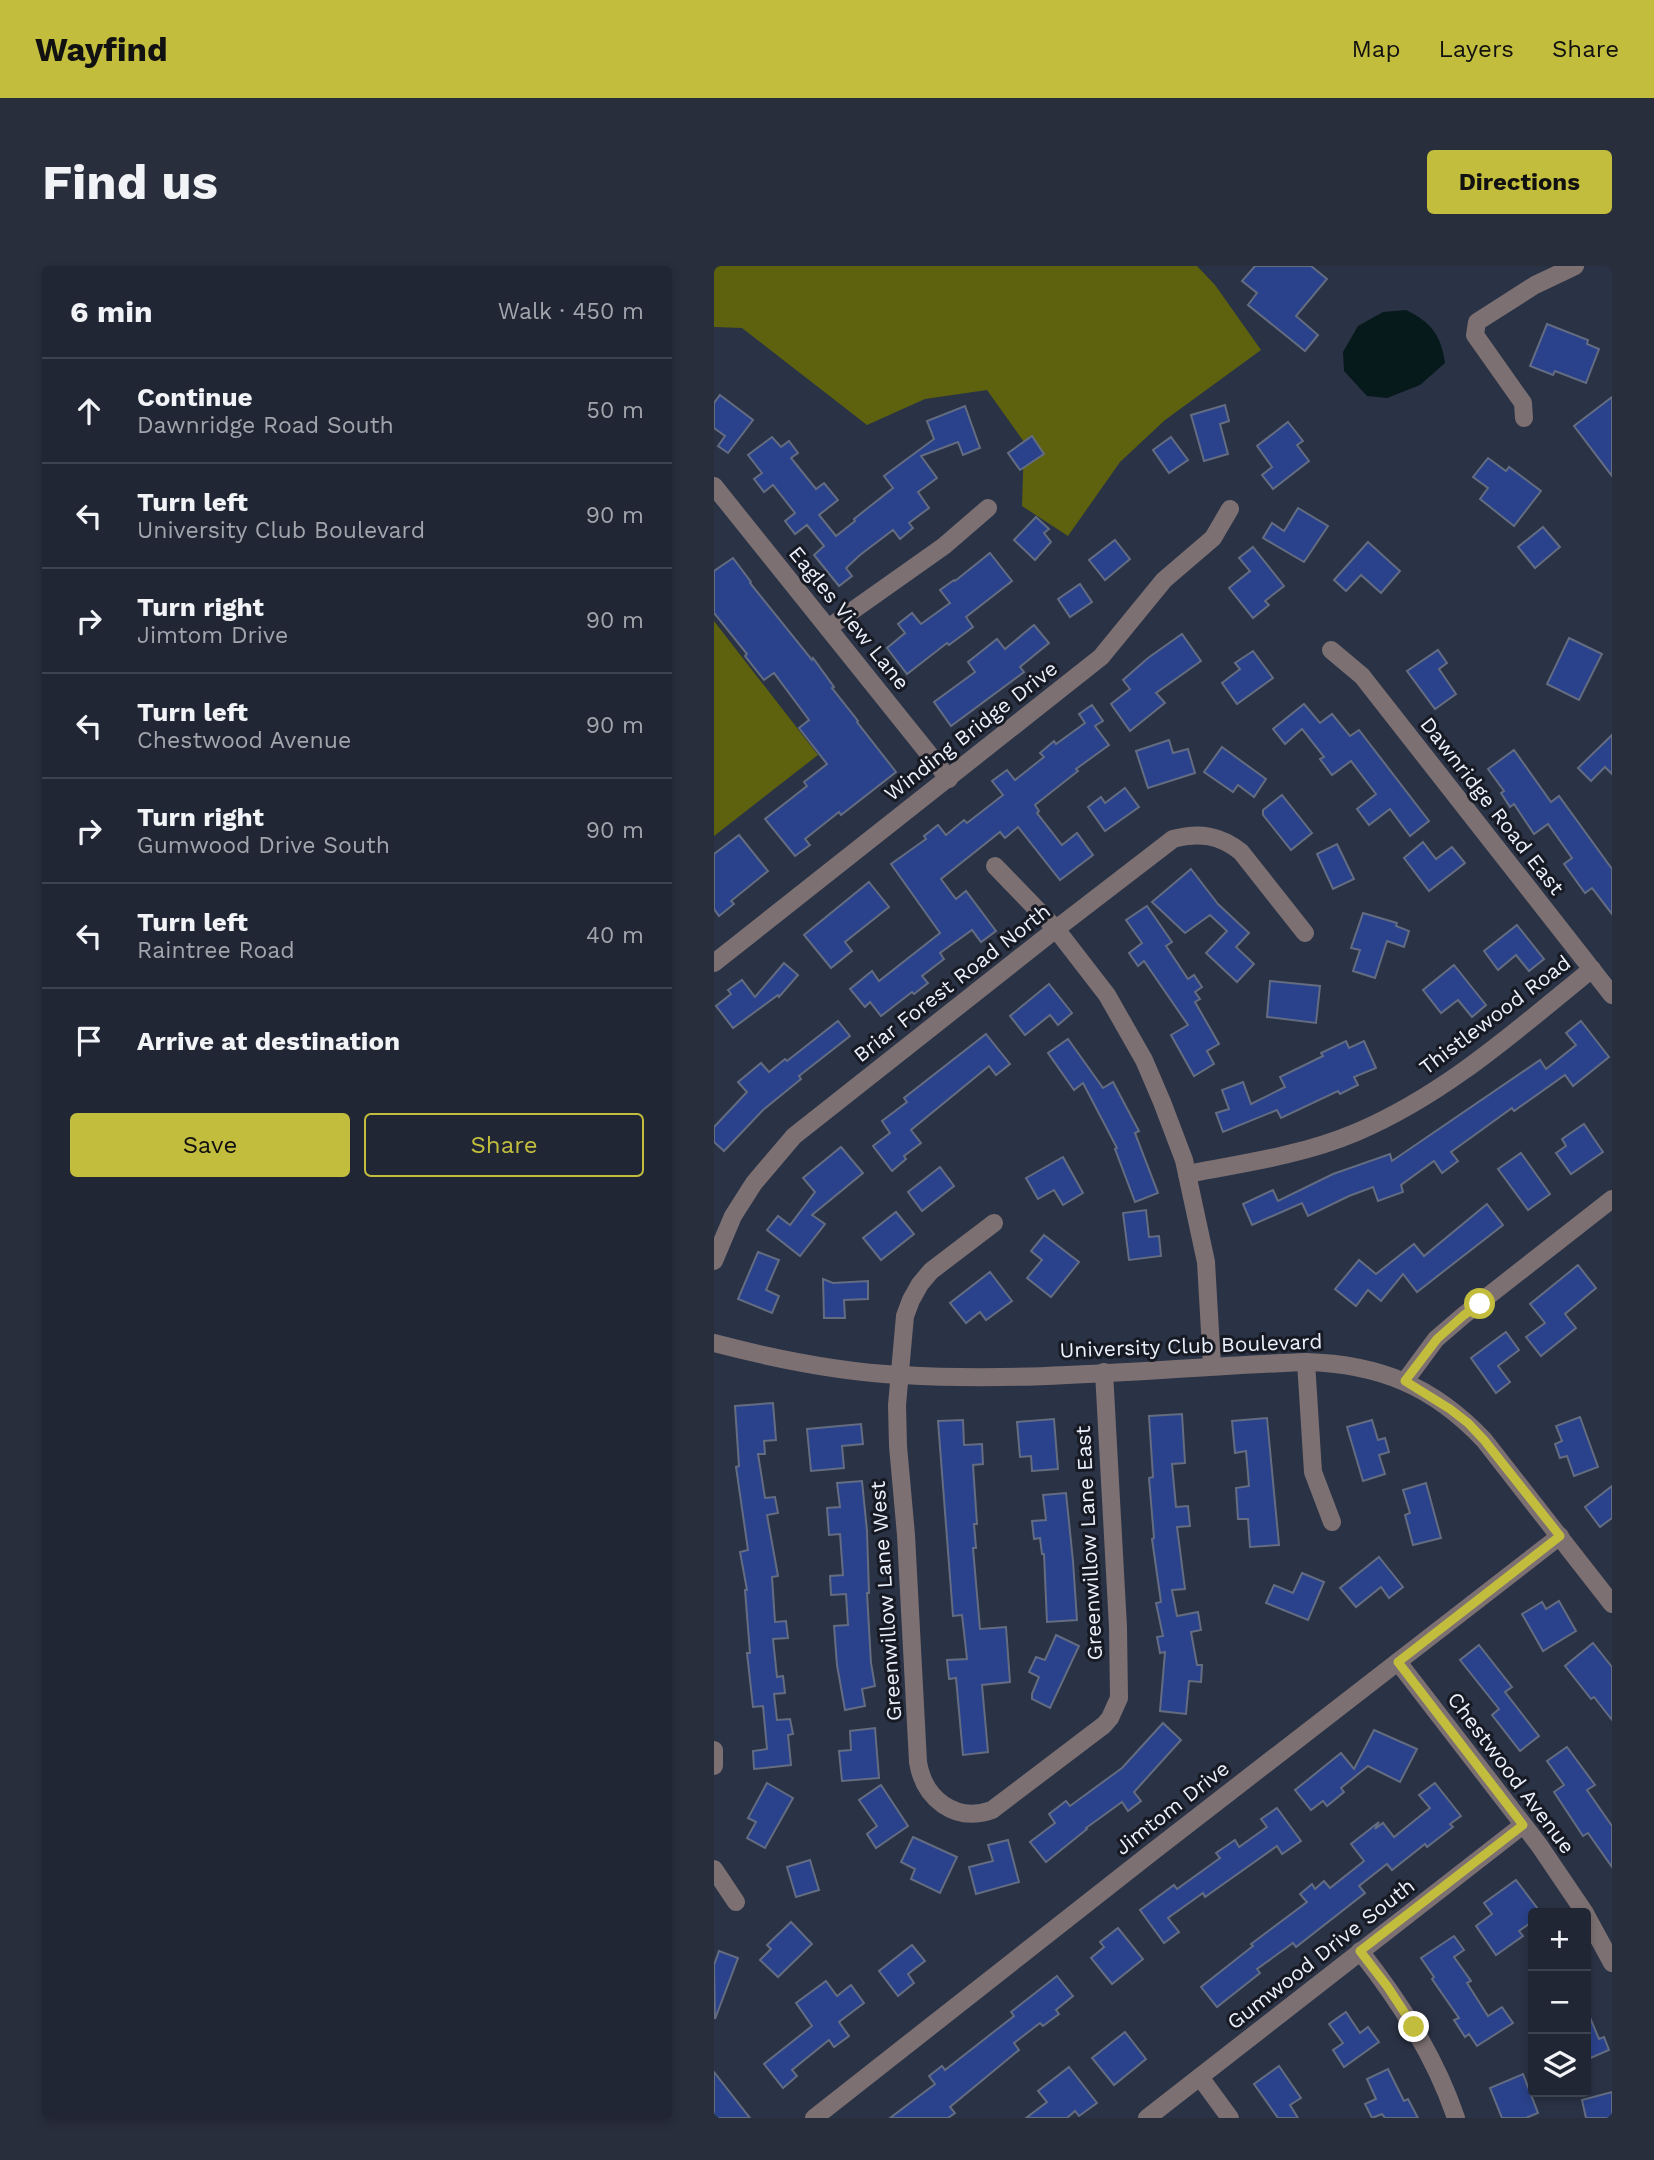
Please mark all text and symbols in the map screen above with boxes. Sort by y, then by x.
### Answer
text: Wayfind [35,30,168,69]
text: Map [1352,35,1400,63]
text: Layers [1438,35,1514,63]
text: Share [1552,35,1619,63]
button: Directions [1427,150,1612,214]
text: Find us [42,153,218,211]
text: 6 min [70,294,153,329]
text: Walk · 450 m [498,298,644,325]
text: Continue [137,382,253,412]
icon: ahead [70,392,108,430]
text: 50 m [587,397,644,424]
text: Dawnridge Road South [137,412,394,439]
text: Turn left [137,487,248,517]
icon: left [70,497,108,535]
text: 90 m [586,502,644,529]
text: University Club Boulevard [137,517,425,544]
street label: Eagles View Lane [784,541,915,694]
text: Turn right [137,592,264,622]
icon: right [70,602,108,640]
text: 90 m [586,607,644,634]
text: Jimtom Drive [137,622,288,649]
street label: Winding Bridge Drive [879,655,1062,806]
text: Turn left [137,697,248,727]
icon: left [70,707,108,745]
text: 90 m [586,712,644,739]
street label: Dawnridge Road East [1415,712,1570,900]
text: Chestwood Avenue [137,727,351,754]
text: Turn right [137,802,264,832]
icon: right [70,812,108,850]
text: 90 m [586,817,644,844]
text: Gumwood Drive South [137,832,390,859]
street label: Briar Forest Road North [848,898,1055,1067]
text: Turn left [137,907,248,937]
icon: left [70,917,108,955]
text: 40 m [586,922,644,949]
text: Raintree Road [137,937,295,964]
street label: Thistlewood Road [1414,950,1575,1080]
icon: arrive [70,1022,108,1060]
text: Arrive at destination [137,1026,400,1056]
button: Save [70,1113,350,1177]
button: Share [364,1113,644,1177]
route start [1464,1288,1495,1319]
street label: University Club Boulevard [1059,1328,1323,1363]
street label: Greenwillow Lane East [1070,1425,1107,1661]
street label: Greenwillow Lane West [865,1480,906,1722]
street label: Chestwood Avenue [1443,1687,1580,1858]
street label: Jimtom Drive [1110,1755,1234,1860]
street label: Gumwood Drive South [1222,1873,1419,2035]
map controls [1528,1908,1591,2097]
button: + [1528,1908,1591,1971]
button: − [1528,1971,1591,2034]
route end [1398,2011,1429,2042]
button: layers [1528,2034,1591,2097]

